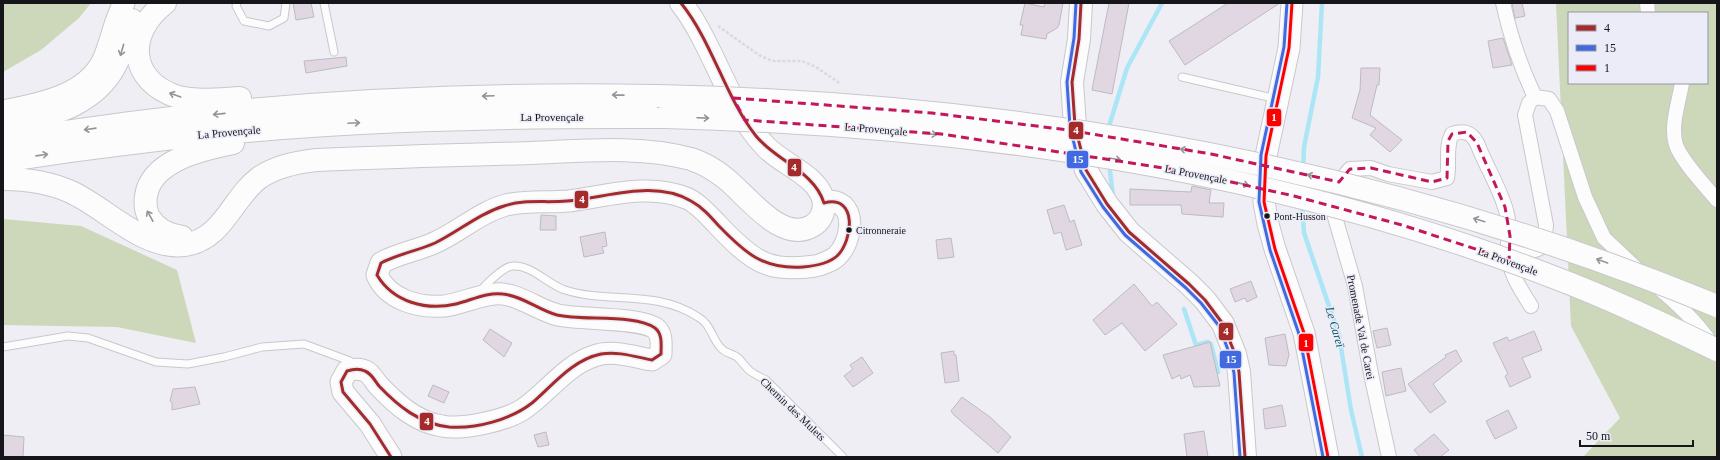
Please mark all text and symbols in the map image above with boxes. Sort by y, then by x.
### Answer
legend [1568,12,1708,84]
text: 4 [1604,21,1610,35]
text: 15 [1604,41,1616,55]
one-way arrow [117,43,125,56]
text: 1 [1604,61,1610,75]
one-way arrow [169,91,182,98]
one-way arrow [612,91,625,99]
one-way arrow [482,92,495,100]
line badge: 1 [1266,108,1282,127]
one-way arrow [213,110,226,117]
street label: La Provençale [520,111,584,123]
text: 1 [1271,111,1277,123]
one-way arrow [696,114,709,122]
one-way arrow [347,119,360,127]
street label: La Provençale [844,120,908,138]
line badge: 4 [1068,121,1084,140]
street label: La Provençale [197,123,261,141]
text: 4 [1073,124,1079,136]
one-way arrow [84,125,97,133]
one-way arrow [924,130,937,137]
one-way arrow [1180,146,1193,154]
line badge: 15 [1066,150,1089,169]
one-way arrow [35,151,48,159]
text: 15 [1073,153,1084,165]
one-way arrow [1108,155,1121,163]
line badge: 4 [787,158,802,177]
text: 4 [791,161,797,173]
street label: La Provençale [1164,162,1228,186]
one-way arrow [1307,171,1320,179]
one-way arrow [1236,180,1249,188]
line badge: 4 [574,190,589,209]
text: 4 [579,193,585,205]
one-way arrow [145,211,153,223]
marker: Pont-Husson [1262,211,1272,221]
place label: Pont-Husson [1274,211,1326,222]
one-way arrow [1473,216,1486,223]
marker: Citronneraie [844,225,854,235]
place label: Citronneraie [856,225,907,236]
street label: La Provençale [1476,245,1540,277]
one-way arrow [1597,257,1609,265]
street label: Promenade Val de Carei [1345,274,1377,380]
water label: Le Careï [1322,304,1348,350]
line badge: 4 [1218,322,1234,341]
text: 4 [1223,325,1229,337]
line badge: 1 [1298,333,1314,352]
text: 1 [1303,337,1309,349]
line badge: 15 [1219,350,1242,369]
text: 15 [1226,353,1237,365]
street label: Chemin des Mulets [758,375,828,443]
line badge: 4 [419,412,434,431]
text: 4 [424,415,430,427]
scale bar [1580,422,1693,448]
text: 50 m [1586,429,1611,443]

